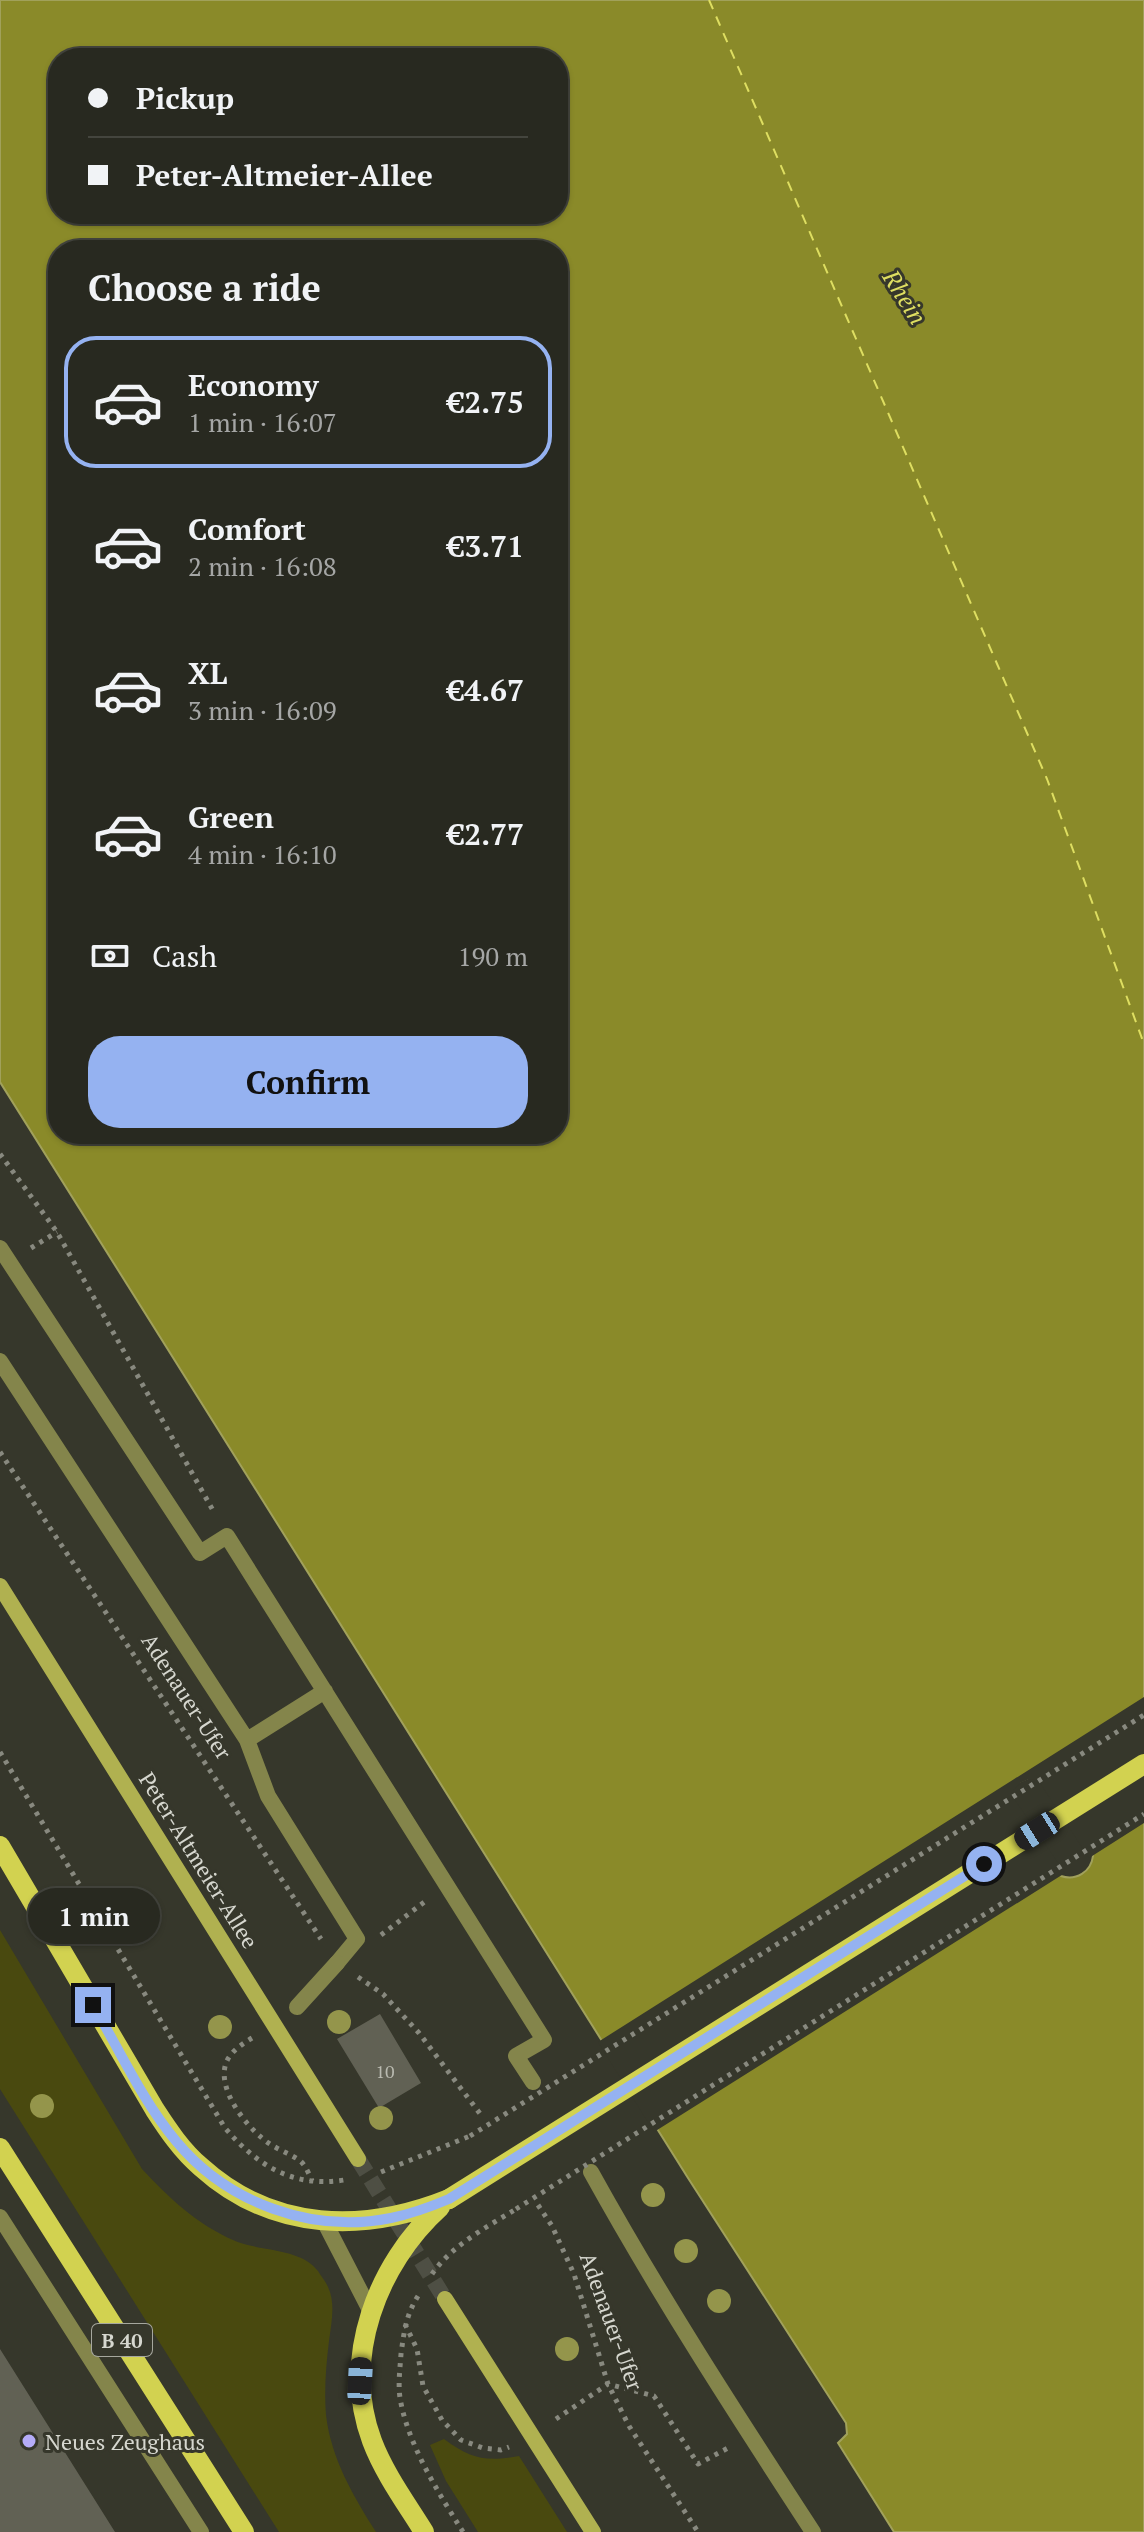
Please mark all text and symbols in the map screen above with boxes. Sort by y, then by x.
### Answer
text: Pickup [136,78,234,118]
text: Peter-Altmeier-Allee [136,155,433,195]
water label: Rhein [875,263,934,330]
text: Choose a ride [88,264,321,311]
text: Economy [188,365,319,405]
icon: car [92,366,164,438]
text: €2.75 [447,382,524,422]
text: 1 min · 16:07 [188,405,337,439]
text: Comfort [188,509,306,549]
icon: car [92,510,164,582]
text: €3.71 [447,526,524,566]
text: 2 min · 16:08 [188,549,337,583]
text: XL [188,653,227,693]
icon: car [92,654,164,726]
text: €4.67 [447,670,524,710]
text: 3 min · 16:09 [188,693,337,727]
text: Green [188,797,274,837]
icon: car [92,798,164,870]
text: €2.77 [447,814,524,854]
text: 4 min · 16:10 [188,837,337,871]
icon: cash [88,934,132,978]
text: Cash [152,936,217,976]
text: 190 m [458,939,528,973]
button: Confirm [88,1036,528,1128]
street label: Adenauer-Ufer [135,1627,239,1765]
street label: Peter-Altmeier-Allee [133,1766,265,1954]
car [1010,1808,1064,1854]
route start [966,1846,1002,1882]
callout: 1 min [27,1889,159,1945]
text: 1 min [58,1899,130,1933]
route end [75,1987,111,2023]
house number: 10 [375,2059,395,2083]
street label: Adenauer-Ufer [574,2248,651,2394]
road number: B 40 [92,2324,152,2356]
car [347,2356,373,2406]
place label: Neues Zeughaus [45,2427,205,2456]
marker: Neues Zeughaus [20,2432,38,2450]

